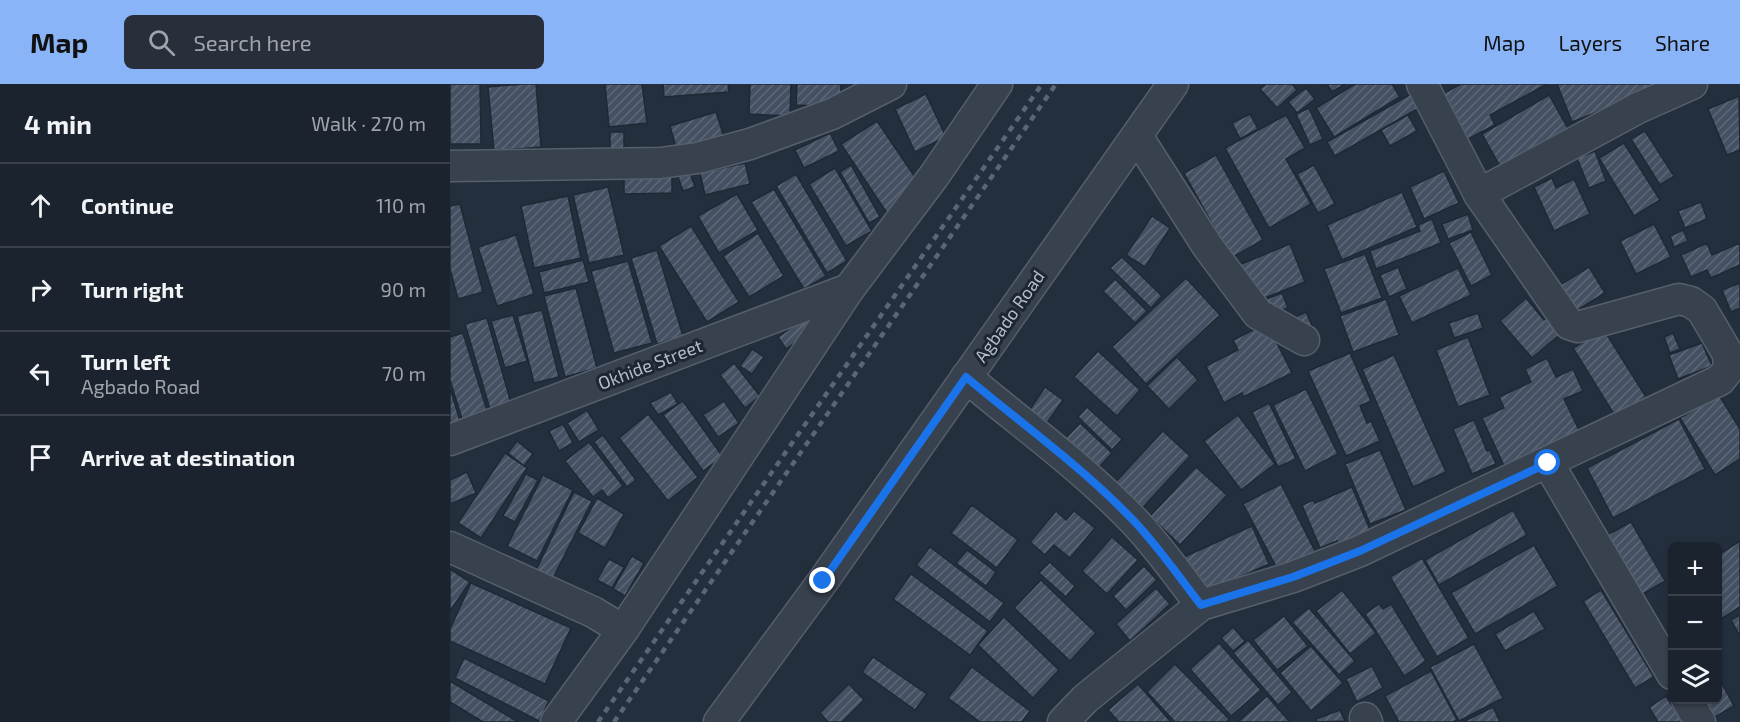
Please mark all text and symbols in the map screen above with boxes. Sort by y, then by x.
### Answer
search box [124,15,544,69]
text: Map [30,25,88,59]
icon: search [145,26,178,59]
text: Search here [193,29,312,55]
text: Map [1483,30,1525,55]
text: Layers [1558,30,1622,55]
text: Share [1655,30,1710,55]
text: 4 min [24,108,92,139]
text: Walk · 270 m [311,111,426,135]
icon: ahead [24,189,57,222]
text: Continue [81,192,174,218]
text: 110 m [376,193,426,217]
street label: Agbado Road [969,266,1049,366]
icon: right [24,273,57,306]
text: Turn right [81,276,183,302]
text: 90 m [381,277,426,301]
street label: Okhide Street [595,334,705,394]
text: Turn left [81,348,170,374]
icon: left [24,357,57,390]
text: 70 m [382,361,426,385]
text: Agbado Road [81,374,200,398]
icon: arrive [24,441,57,474]
text: Arrive at destination [81,444,295,470]
route start [1534,449,1560,475]
map controls [1668,542,1722,704]
button: + [1668,542,1722,596]
route end [809,567,835,593]
button: − [1668,596,1722,650]
button: layers [1668,650,1722,704]

